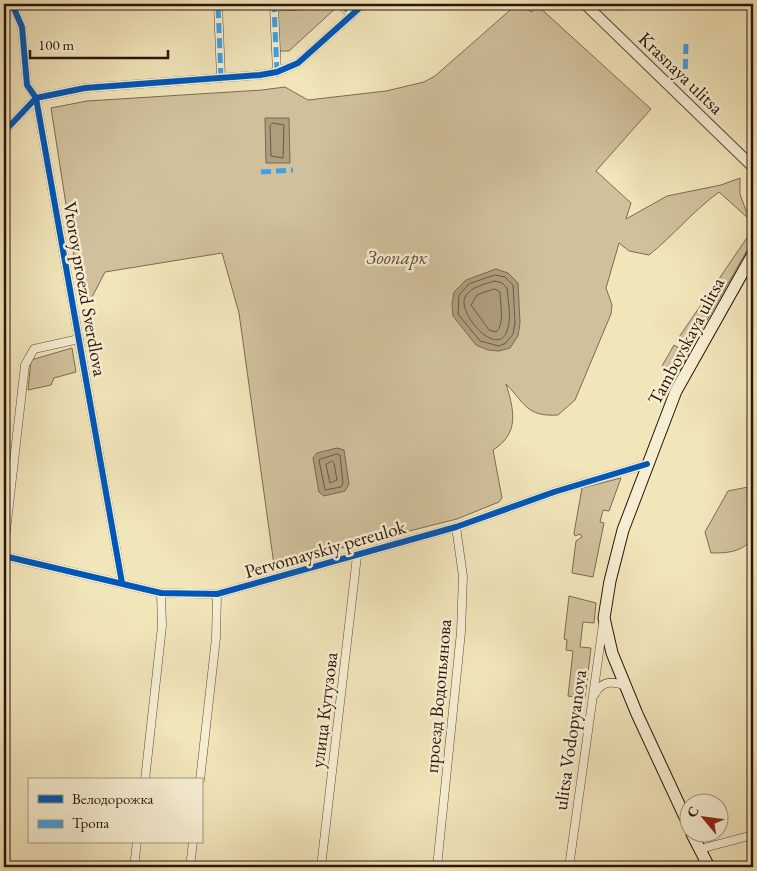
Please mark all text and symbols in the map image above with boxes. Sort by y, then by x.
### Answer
street label: Krasnaya ulitsa [633,26,729,120]
scale bar [30,28,168,60]
text: 100 m [38,35,75,54]
street label: Vtoroy proezd Sverdlova [57,200,113,379]
park label: Зоопарк [367,245,428,270]
street label: Tambovskaya ulitsa [642,272,730,409]
street label: Pervomayskiy pereulok [242,514,410,584]
street label: проезд Водопьянова [419,618,457,774]
street label: улица Кутузова [304,650,344,769]
street label: ulitsa Vodopyanova [548,668,592,812]
legend [28,778,202,844]
text: Велодорожка [72,789,153,808]
north arrow [680,794,730,844]
text: С [682,803,703,820]
text: Тропа [72,813,109,832]

